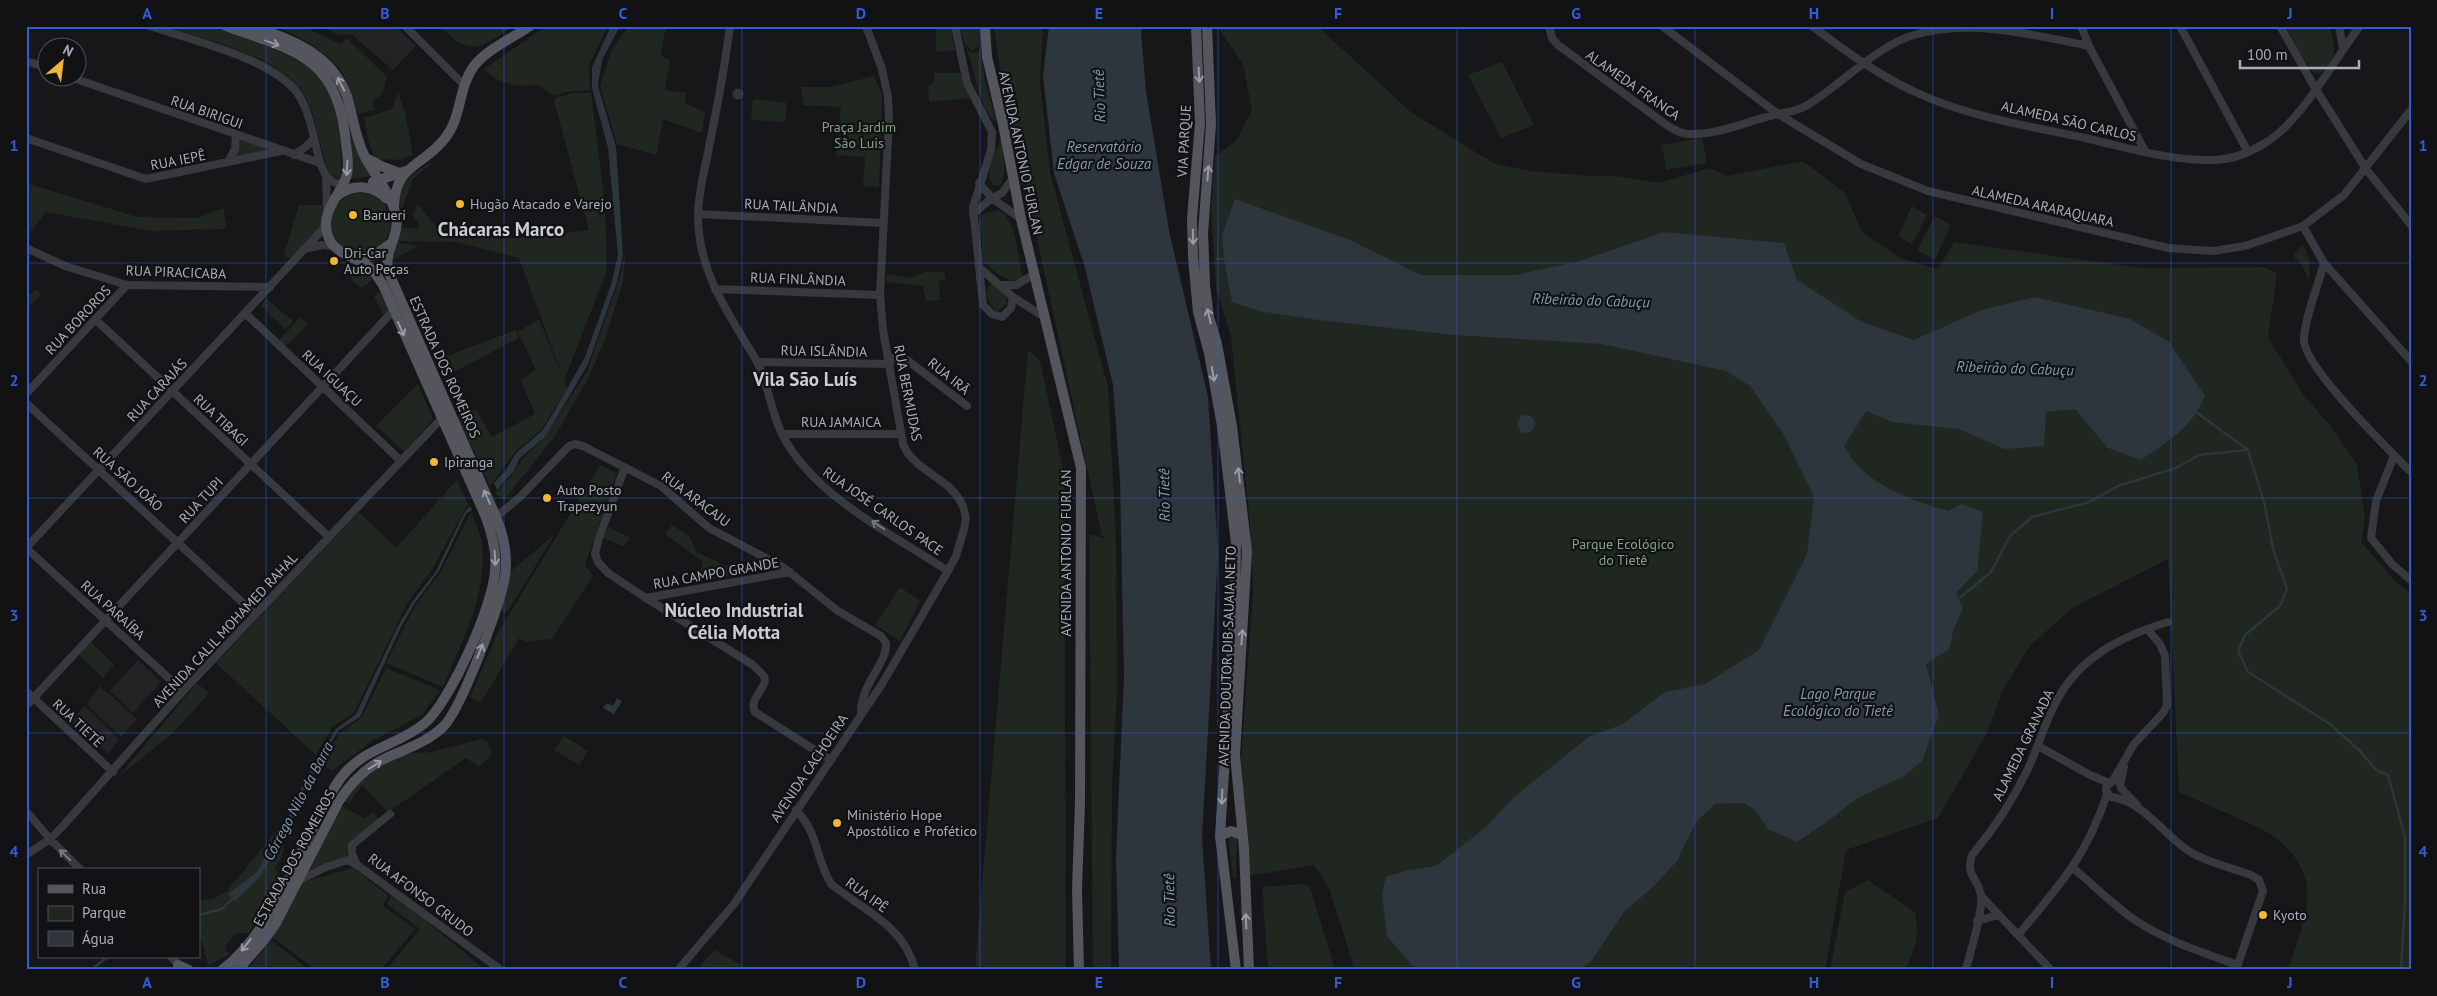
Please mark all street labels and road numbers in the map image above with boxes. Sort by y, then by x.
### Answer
street label: ALAMEDA FRANCA [1582,46,1684,125]
street label: AVENIDA ANTONIO FURLAN [995,69,1047,237]
street label: RUA BIRIGUI [168,91,246,133]
street label: ALAMEDA SÃO CARLOS [2000,97,2138,145]
street label: VIA PARQUE [1173,104,1195,179]
street label: RUA IEPÊ [149,146,207,174]
street label: ALAMEDA ARARAQUARA [1970,181,2117,231]
street label: RUA TAILÂNDIA [744,195,839,217]
street label: RUA PIRACICABA [125,261,227,283]
street label: RUA FINLÂNDIA [750,268,847,290]
street label: RUA BOROROS [41,281,115,359]
street label: ESTRADA DOS ROMEIROS [406,293,484,441]
street label: RUA ISLÂNDIA [781,341,868,361]
street label: RUA BERMUDAS [890,343,926,443]
street label: RUA IGUAÇU [298,346,366,410]
street label: RUA CARAJÁS [123,354,191,426]
street label: RUA IRÃ [924,354,974,399]
street label: RUA TIBAGI [190,390,252,450]
street label: RUA JAMAICA [801,413,882,431]
street label: RUA SÃO JOÃO [89,443,167,515]
street label: RUA JOSÉ CARLOS PACE [819,463,947,559]
street label: RUA ARACAJU [658,467,734,531]
street label: AVENIDA ANTONIO FURLAN [1057,470,1075,636]
street label: RUA TUPI [175,473,227,527]
street label: AVENIDA DOUTOR DIB SAUAIA NETO [1214,546,1240,766]
street label: AVENIDA CALIL MOHAMED RAHAL [149,549,301,711]
street label: RUA CAMPO GRANDE [652,553,780,593]
street label: RUA PARAÍBA [77,576,150,644]
street label: ALAMEDA GRANADA [1988,686,2058,804]
street label: RUA TIETÊ [49,695,107,751]
street label: AVENIDA CACHOEIRA [766,710,852,826]
street label: ESTRADA DOS ROMEIROS [249,786,339,930]
street label: RUA AFONSO CRUDO [365,849,477,941]
street label: RUA IPÊ [842,874,892,916]

